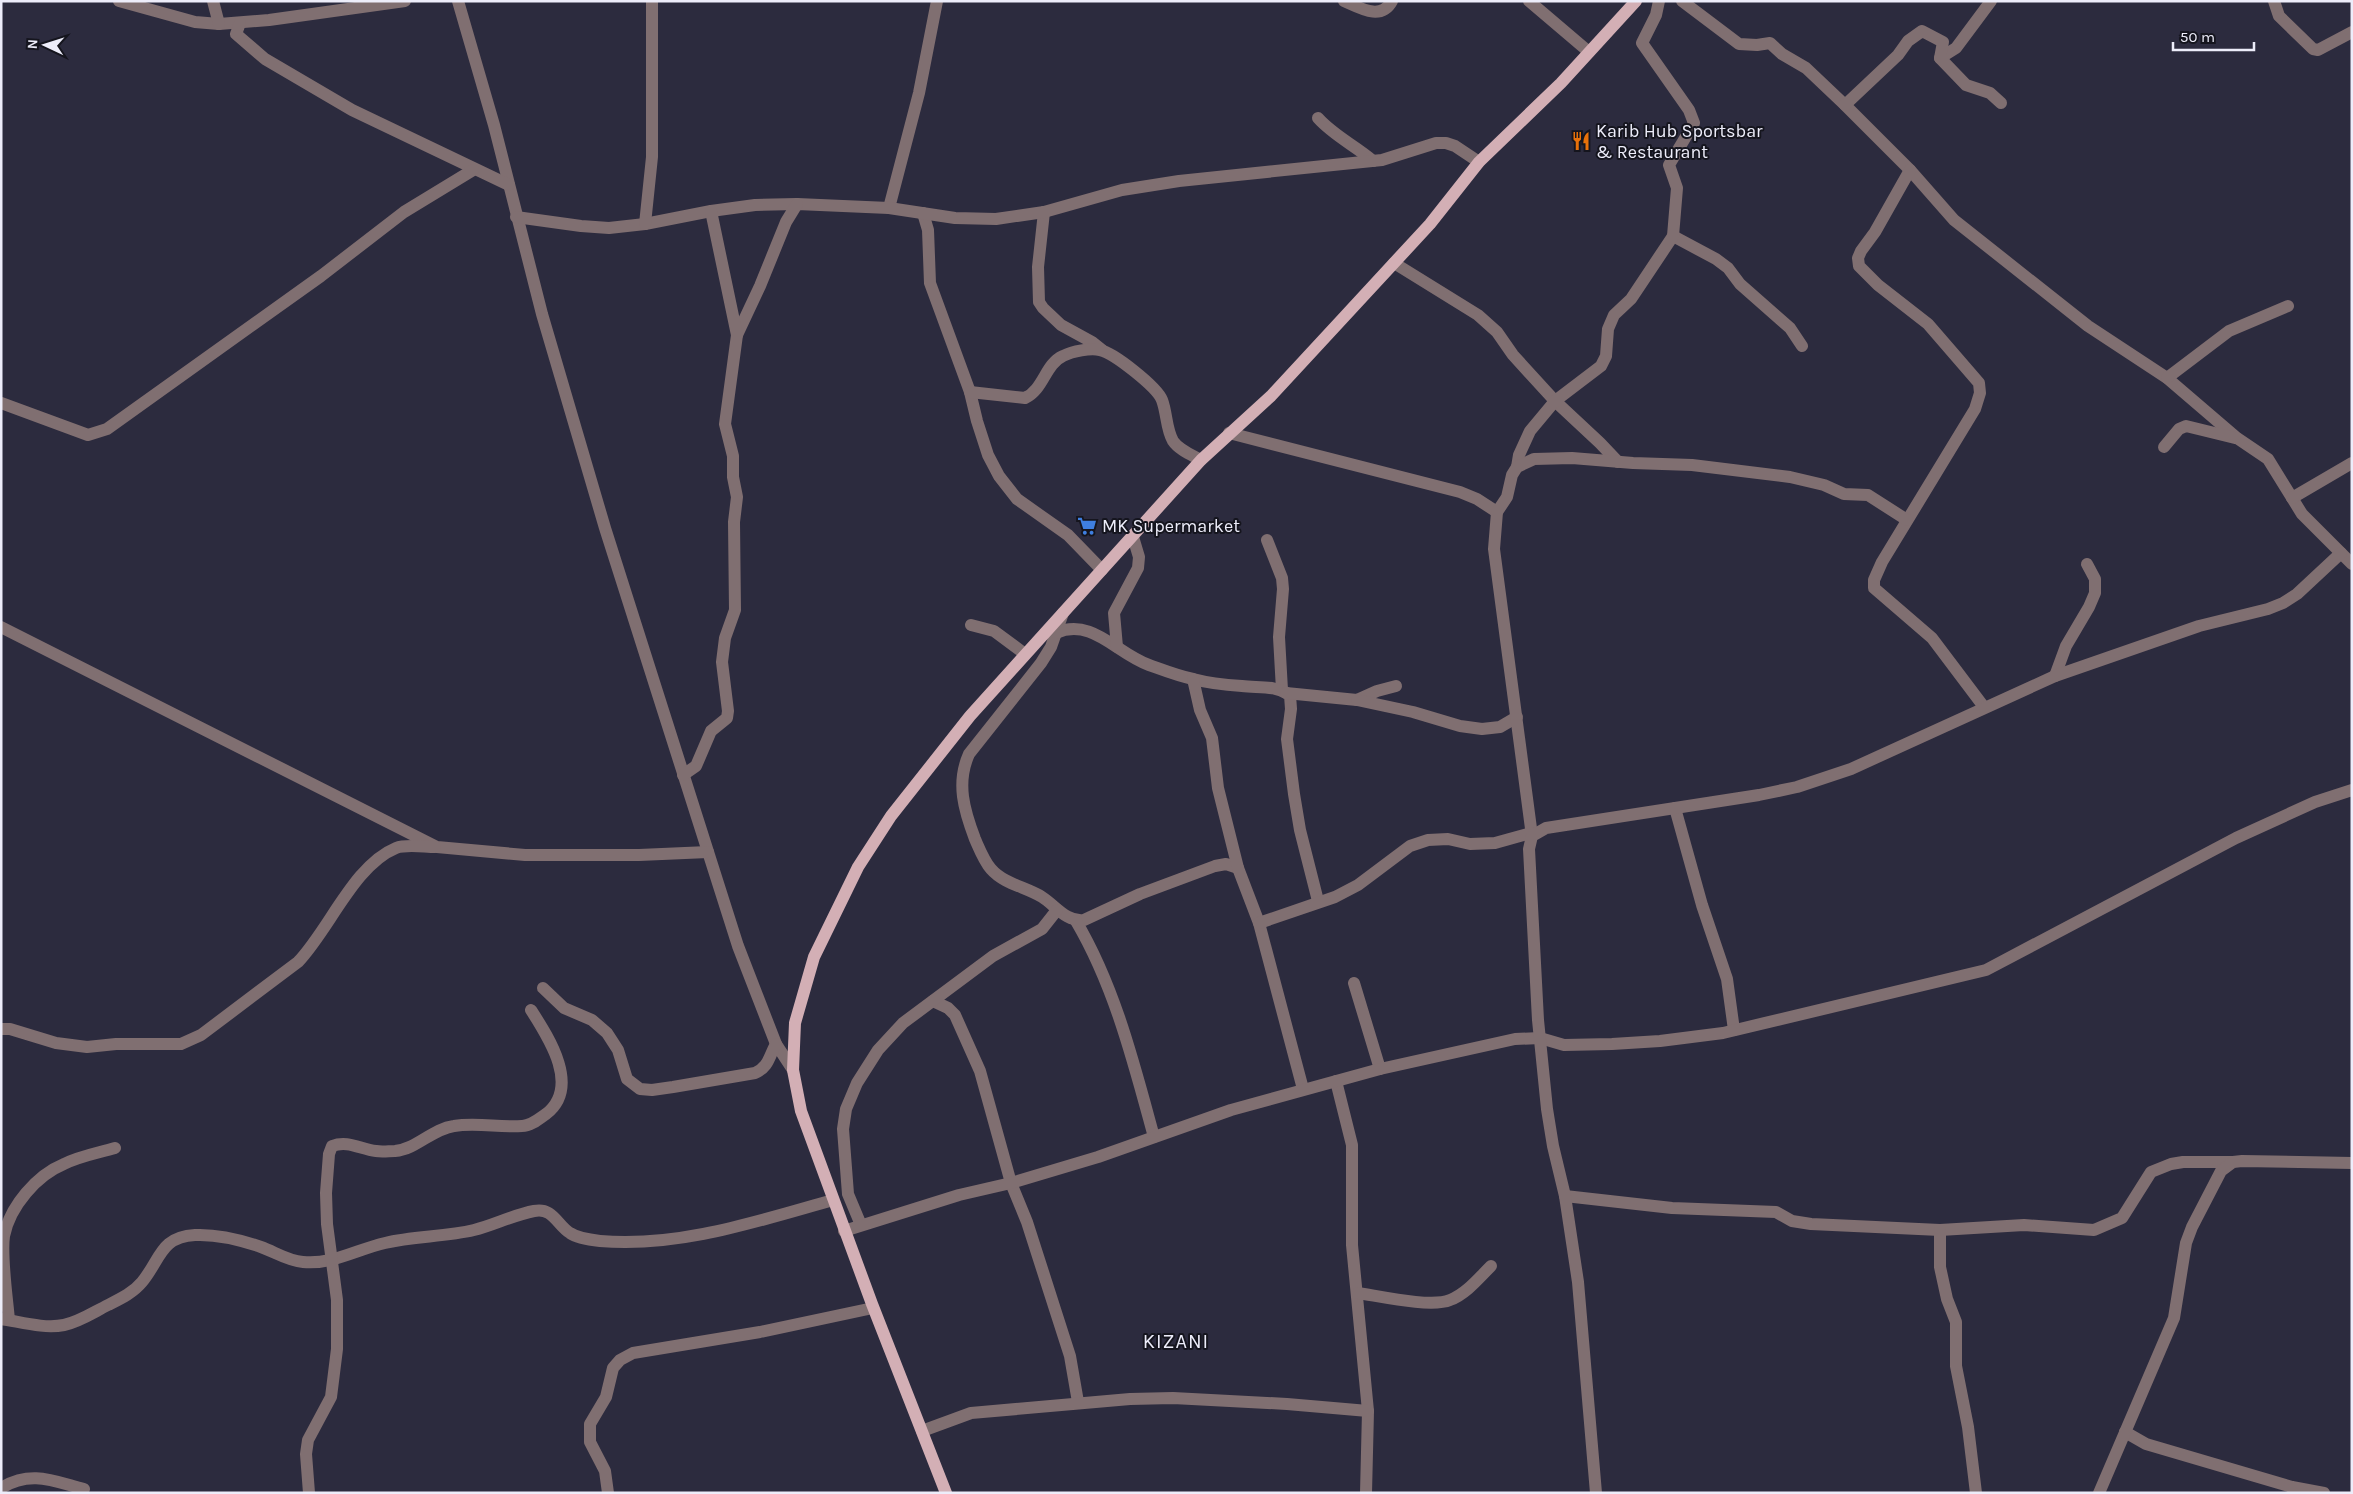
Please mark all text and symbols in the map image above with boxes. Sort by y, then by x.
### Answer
north arrow [20,20,70,70]
scale bar [2173,20,2254,52]
text: 50 m [2180,28,2215,46]
text: N [24,39,41,50]
place label: Karib Hub Sportsbar & Restaurant [1596,120,1763,163]
restaurant icon: Karib Hub Sportsbar & Restaurant [1570,130,1592,152]
supermarket icon: MK Supermarket [1076,515,1098,537]
place label: MK Supermarket [1102,515,1240,537]
district label: KIZANI [1143,1330,1209,1353]

